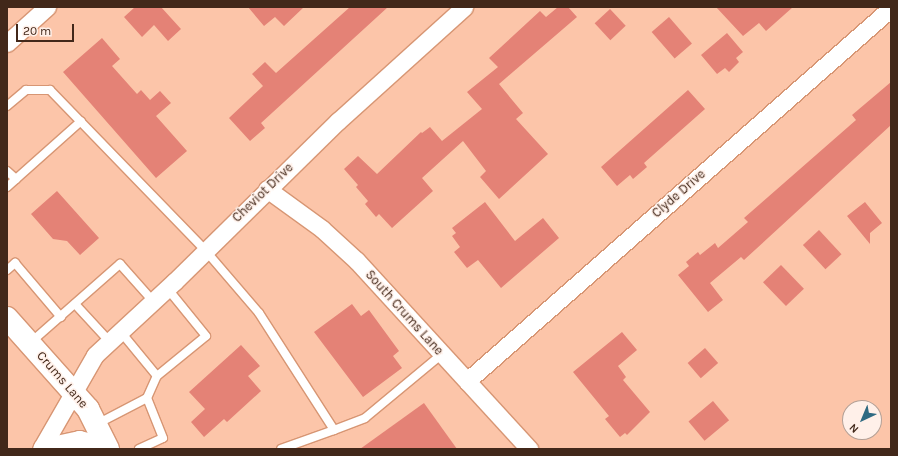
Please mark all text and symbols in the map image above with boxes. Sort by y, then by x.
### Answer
scale bar [18,16,76,42]
text: 20 m [23,24,51,38]
street label: Cheviot Drive [229,160,297,226]
street label: Clyde Drive [649,167,709,221]
street label: South Crums Lane [362,267,446,359]
street label: Crums Lane [33,348,91,412]
north arrow [842,400,882,440]
text: N [847,421,861,436]

